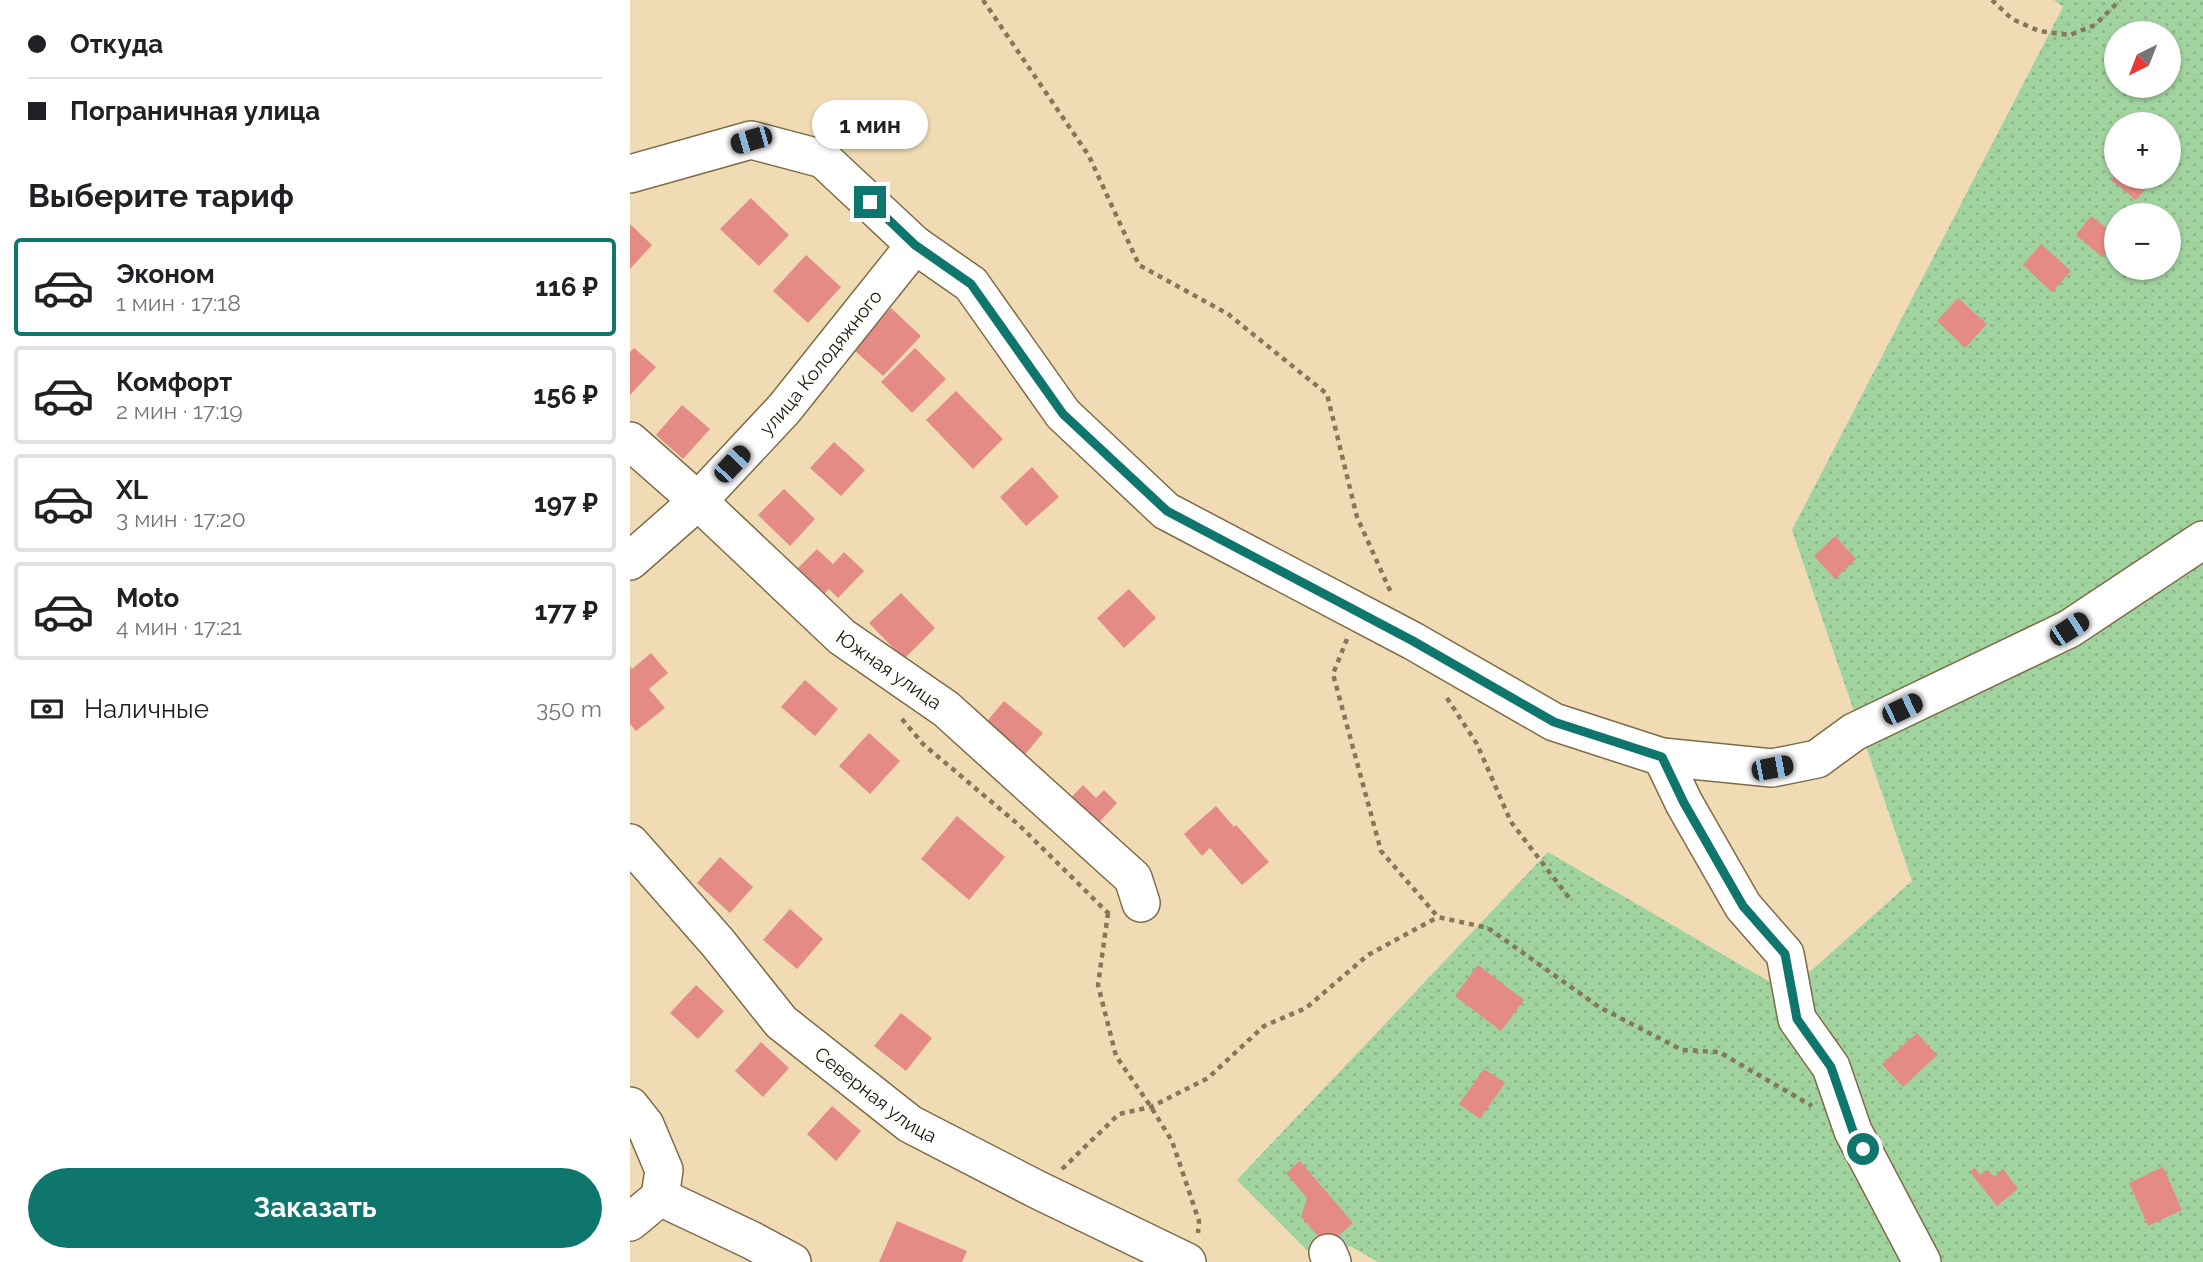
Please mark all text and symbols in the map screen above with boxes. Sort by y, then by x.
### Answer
north arrow [2104,21,2180,98]
map controls [2104,21,2181,280]
text: Откуда [70,29,163,59]
text: Пограничная улица [70,96,320,126]
callout: 1 мин [812,100,928,150]
text: 1 мин [839,111,901,138]
button: + [2104,112,2181,189]
car [728,124,775,156]
text: Выберите тариф [28,177,294,214]
route end [854,186,886,218]
button: − [2104,203,2181,280]
icon: car [32,256,95,319]
text: Эконом [116,259,215,289]
text: 116 ₽ [535,272,598,302]
street label: улица Колодяжного [755,285,886,439]
text: 1 мин · 17:18 [116,289,241,316]
icon: car [32,364,95,427]
text: Комфорт [116,367,232,397]
text: 156 ₽ [534,380,598,410]
text: 2 мин · 17:19 [116,397,243,424]
car [710,441,755,487]
icon: car [32,472,95,535]
text: XL [116,475,148,505]
text: 197 ₽ [534,488,598,518]
text: 3 мин · 17:20 [116,505,246,532]
icon: car [32,580,95,643]
text: Moto [116,583,179,613]
text: 177 ₽ [534,596,598,626]
car [2046,609,2093,649]
text: 4 мин · 17:21 [116,613,242,640]
street label: Южная улица [832,626,946,714]
icon: cash [28,690,66,728]
car [1879,690,1926,728]
text: Наличные [84,694,209,724]
text: 350 m [536,695,602,722]
car [1750,754,1795,782]
street label: Северная улица [811,1042,940,1147]
route start [1847,1133,1879,1165]
button: Заказать [28,1168,602,1248]

